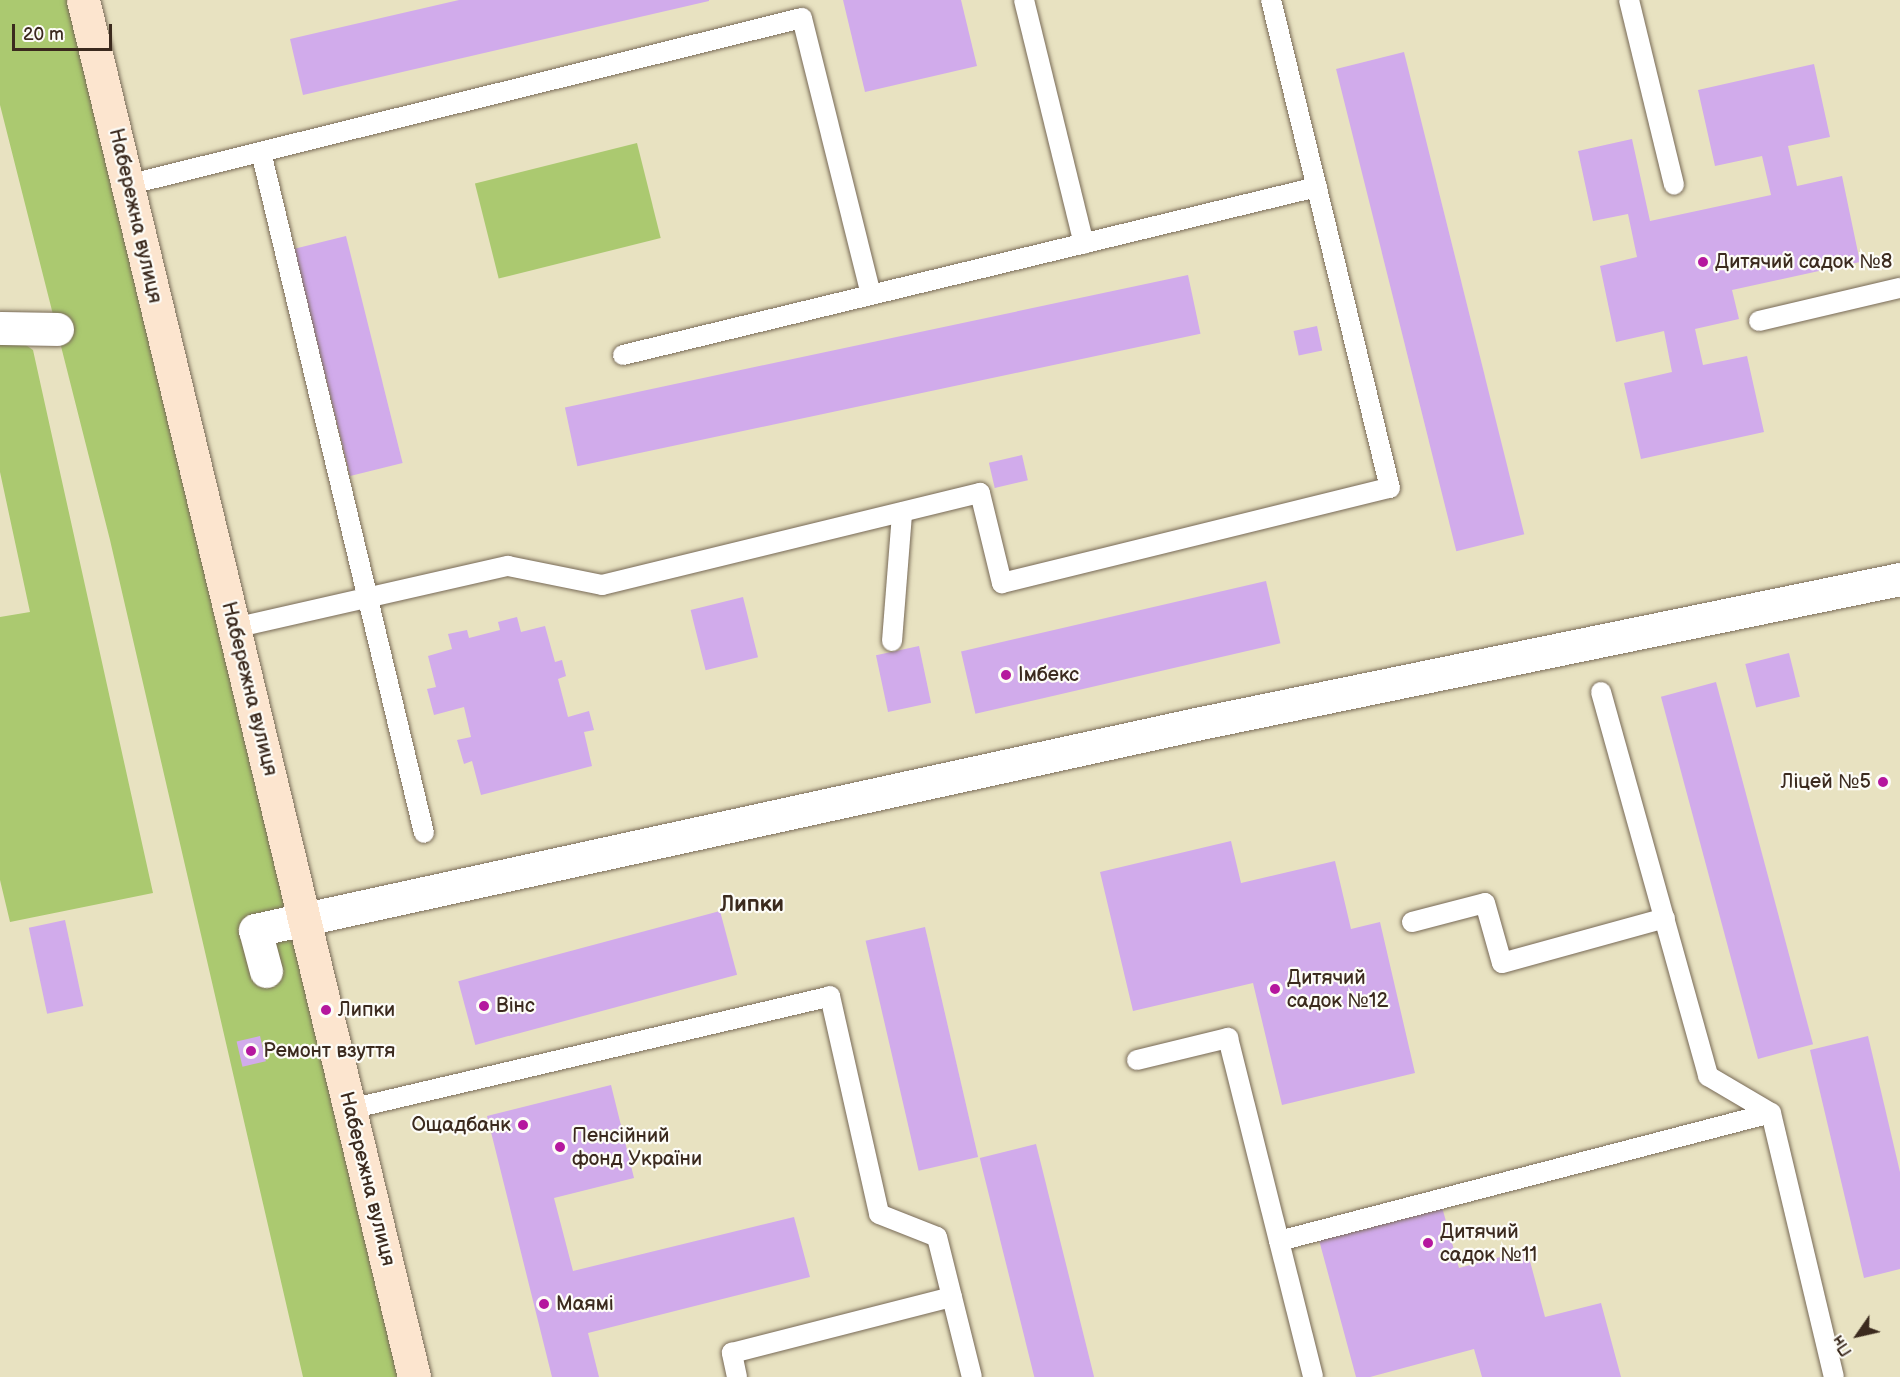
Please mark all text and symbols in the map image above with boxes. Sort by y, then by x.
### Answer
scale bar [15,12,116,50]
text: 20 m [23,24,64,45]
street label: Набережна вулиця [103,126,167,306]
place label: Дитячий садок №8 [1715,250,1892,274]
marker: Дитячий садок №8 [1696,255,1710,269]
street label: Набережна вулиця [216,599,282,779]
place label: Імбекс [1018,663,1079,687]
marker: Імбекс [999,668,1013,682]
place label: Ліцей №5 [1781,770,1871,794]
marker: Ліцей №5 [1876,775,1890,789]
district label: Липки [720,892,784,918]
place label: Дитячий садок №12 [1287,966,1388,1013]
marker: Дитячий садок №12 [1268,982,1282,996]
place label: Вінс [496,994,535,1018]
place label: Липки [338,998,395,1022]
marker: Вінс [477,999,491,1013]
marker: Липки [319,1003,333,1017]
place label: Ремонт взуття [263,1039,395,1063]
marker: Ремонт взуття [244,1044,258,1058]
street label: Набережна вулиця [334,1089,400,1269]
place label: Ощадбанк [411,1113,511,1137]
marker: Ощадбанк [516,1118,530,1132]
place label: Пенсійний фонд України [572,1124,702,1171]
marker: Пенсійний фонд України [553,1140,567,1154]
place label: Дитячий садок №11 [1440,1220,1537,1267]
marker: Дитячий садок №11 [1421,1236,1435,1250]
place label: Маямі [556,1292,614,1316]
marker: Маямі [537,1297,551,1311]
north arrow [1828,1305,1888,1365]
text: Пн [1829,1331,1857,1360]

